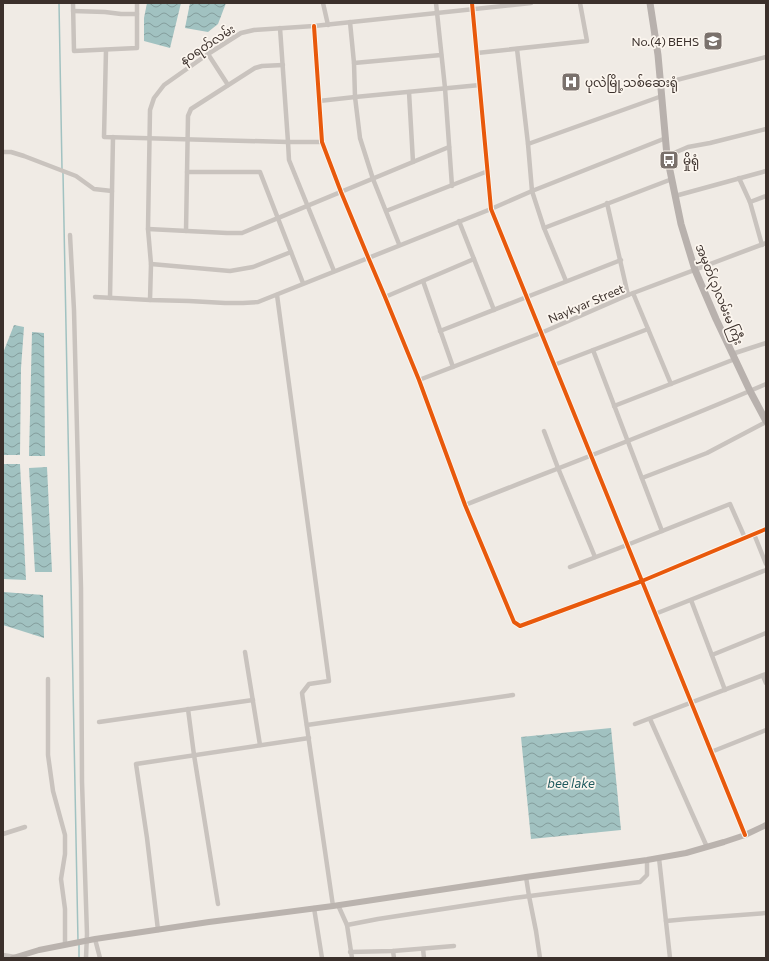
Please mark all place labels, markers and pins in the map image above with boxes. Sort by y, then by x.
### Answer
school or university icon: No.(4) BEHS [702,30,724,52]
place label: No.(4) BEHS [631,34,699,48]
hospital icon: ပုလဲမြို့သစ်ဆေးရုံ [560,71,582,93]
place label: ပုလဲမြို့သစ်ဆေးရုံ [585,74,678,93]
bus stop icon: မှိုရုံ [658,149,680,171]
place label: မှိုရုံ [683,152,699,171]

